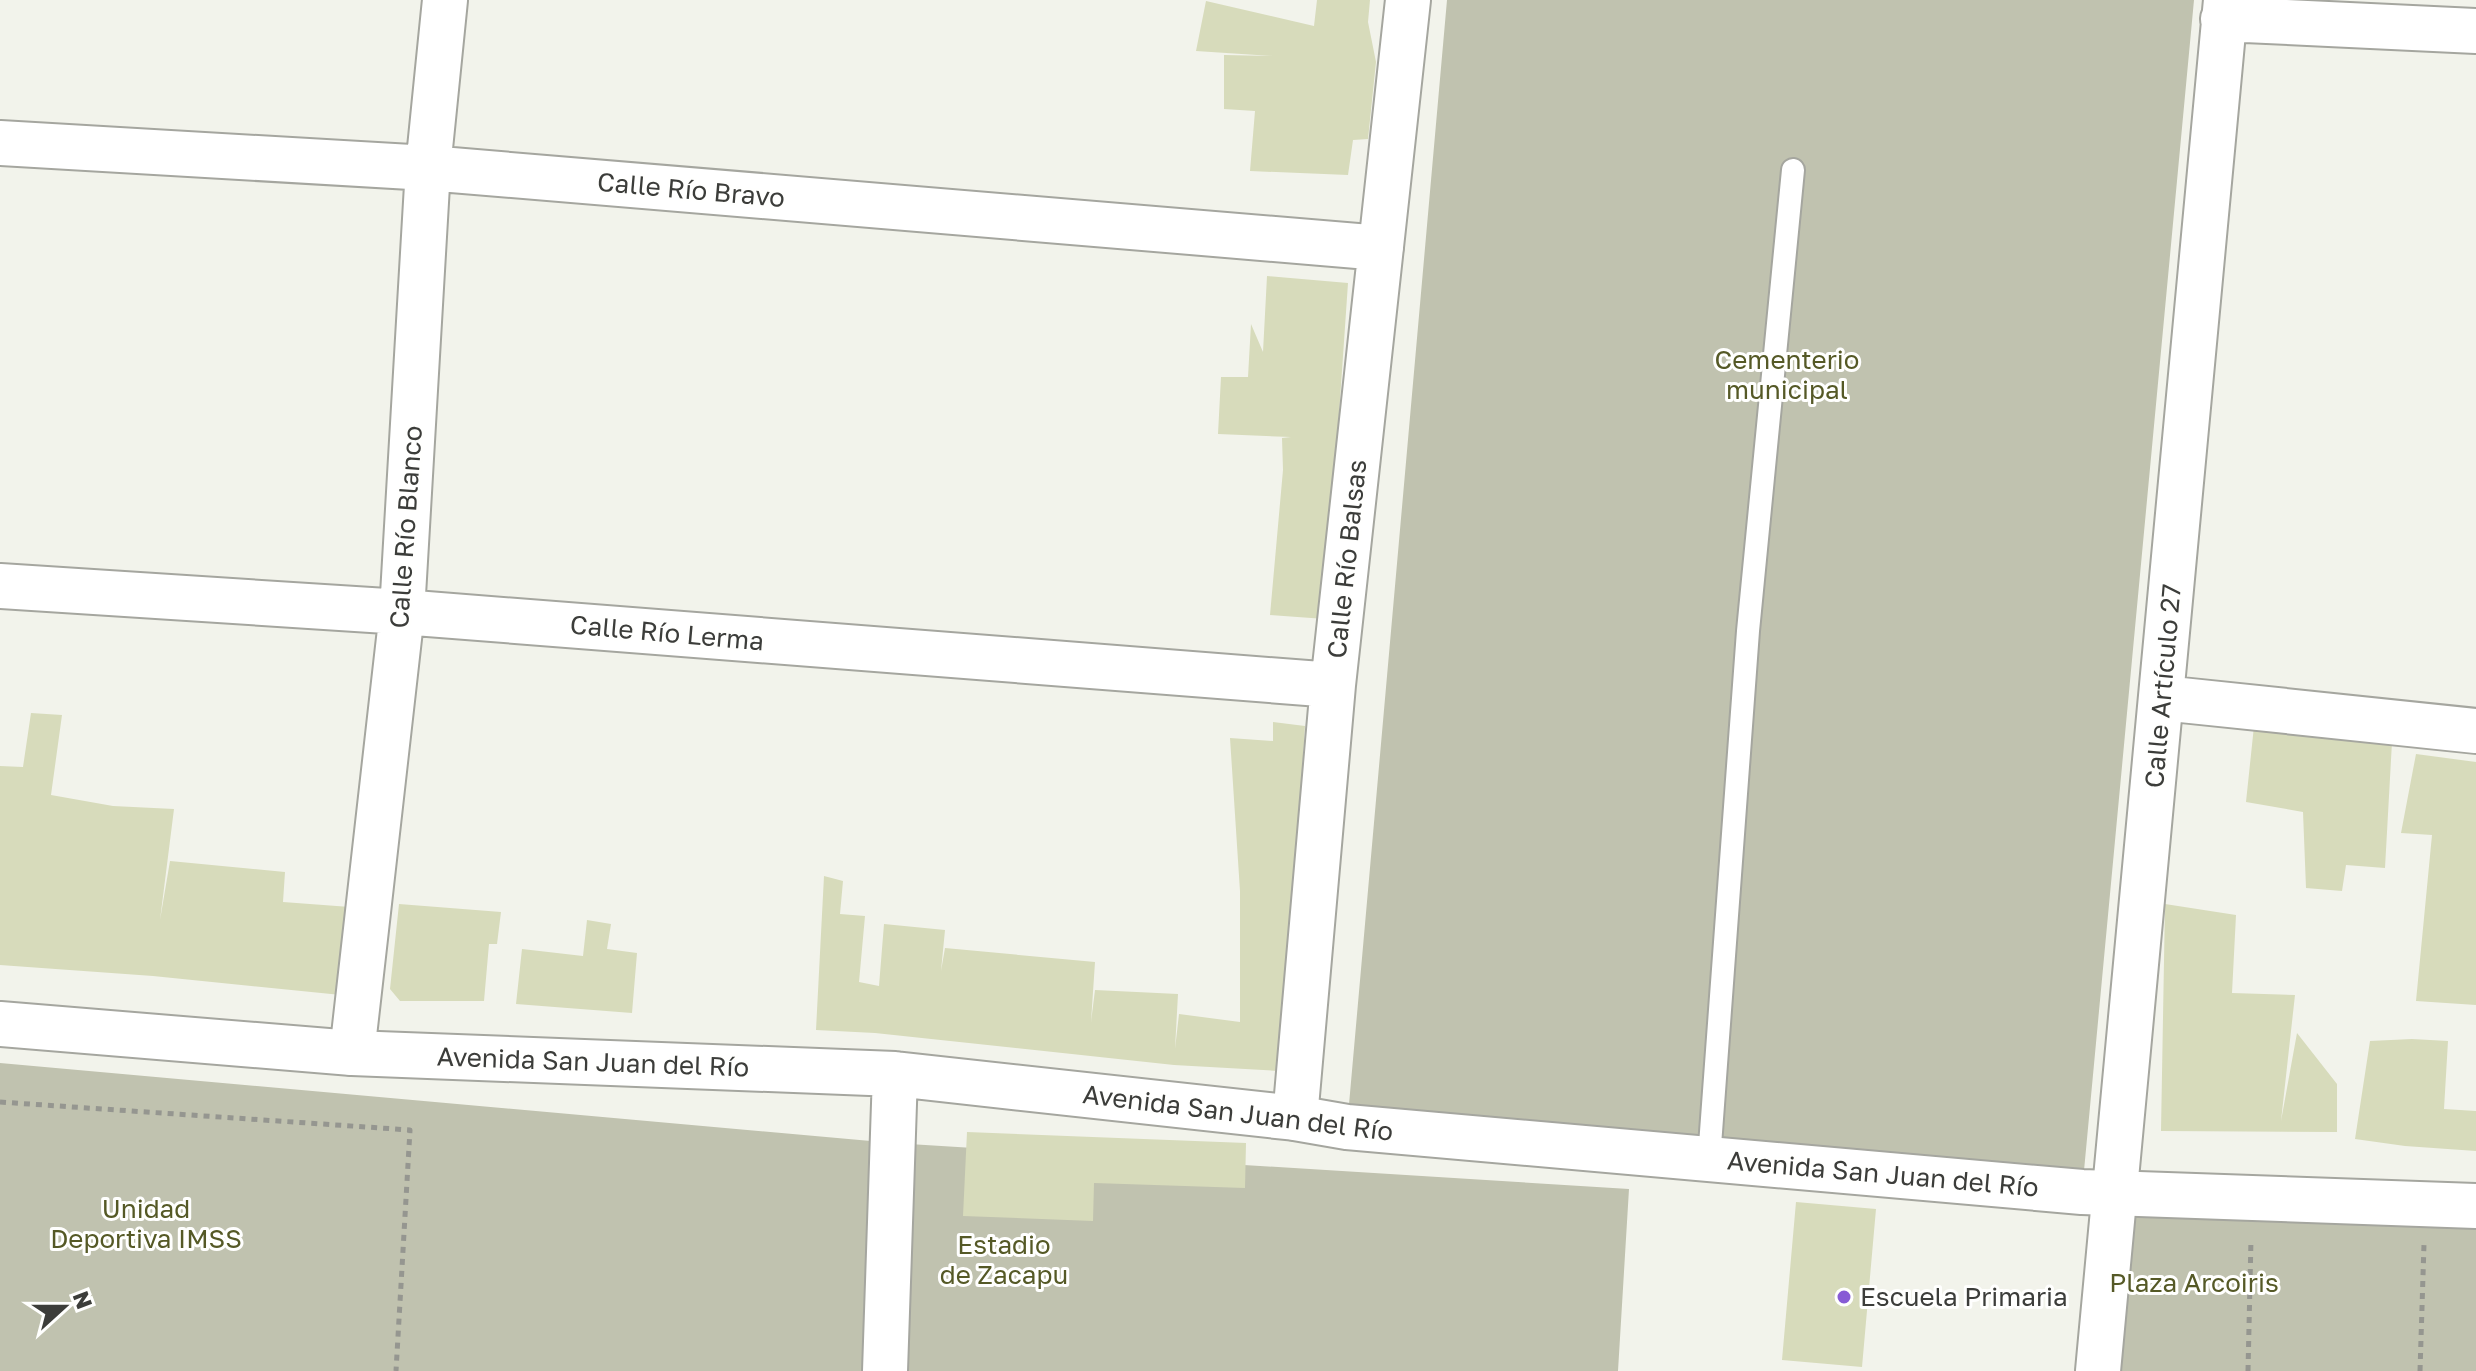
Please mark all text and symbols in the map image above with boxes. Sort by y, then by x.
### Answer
street label: Calle Río Bravo [596,166,786,213]
park label: Cementerio municipal [1715,344,1859,405]
street label: Calle Río Blanco [383,424,428,629]
street label: Calle Río Balsas [1321,458,1372,660]
street label: Calle Artículo 27 [2138,583,2187,789]
street label: Calle Río Lerma [569,609,765,656]
street label: Avenida San Juan del Río [436,1041,750,1082]
street label: Avenida San Juan del Río [1081,1078,1395,1147]
street label: Avenida San Juan del Río [1726,1144,2040,1203]
park label: Unidad Deportiva IMSS [50,1193,242,1254]
park label: Estadio de Zacapu [940,1229,1068,1290]
north arrow [24,1267,104,1347]
park label: Plaza Arcoiris [2109,1267,2279,1298]
place label: Escuela Primaria [1860,1281,2068,1312]
text: N [68,1287,99,1312]
marker: Escuela Primaria [1835,1288,1853,1306]

